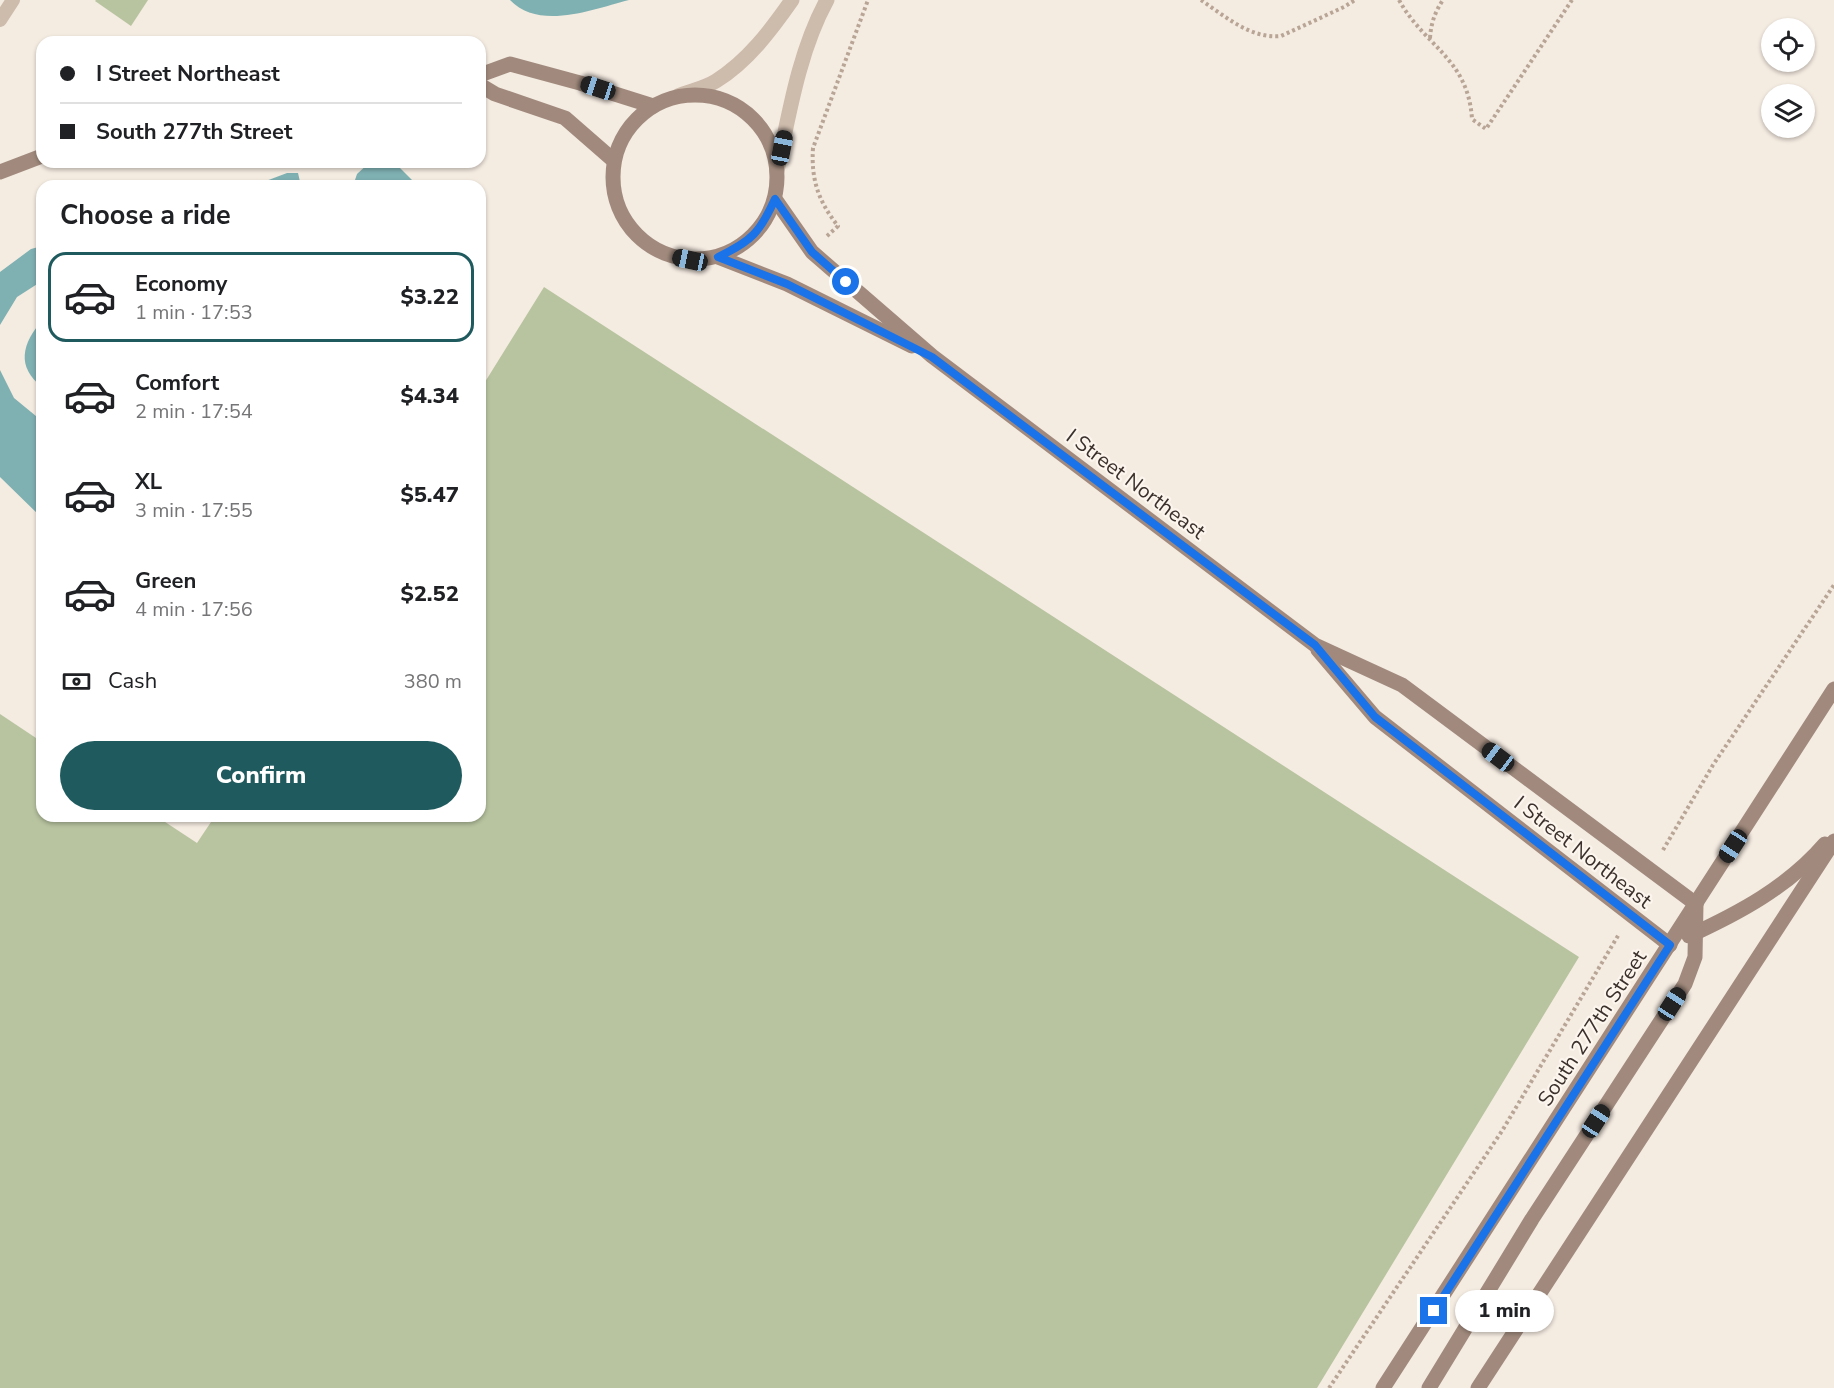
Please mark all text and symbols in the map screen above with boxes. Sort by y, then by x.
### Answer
map controls [1761,18,1815,138]
button: locate [1761,18,1815,72]
text: I Street Northeast [96,59,280,89]
car [578,74,618,102]
button: layers [1761,84,1815,138]
text: South 277th Street [96,117,292,147]
car [770,129,794,167]
text: Choose a ride [60,197,231,234]
car [671,247,709,273]
route start [832,268,859,295]
text: Economy [135,269,227,299]
icon: car [63,270,117,324]
text: $3.22 [400,282,459,312]
text: 1 min · 17:53 [135,299,253,326]
text: Comfort [135,368,219,398]
icon: car [63,369,117,423]
text: $4.34 [400,381,459,411]
text: 2 min · 17:54 [135,398,253,425]
street label: I Street Northeast [1061,422,1212,546]
text: XL [135,467,162,497]
icon: car [63,468,117,522]
text: $5.47 [400,480,459,510]
text: 3 min · 17:55 [135,497,253,524]
text: Green [135,566,196,596]
icon: car [63,567,117,621]
text: $2.52 [400,579,459,609]
text: 4 min · 17:56 [135,596,253,623]
icon: cash [60,665,93,698]
text: Cash [108,666,157,696]
text: 380 m [404,668,462,695]
car [1478,739,1518,775]
button: Confirm [60,741,462,810]
street label: I Street Northeast [1508,789,1658,915]
car [1716,826,1750,866]
street label: South 277th Street [1531,944,1653,1111]
car [1655,984,1689,1024]
car [1579,1101,1613,1141]
callout: 1 min [1455,1290,1554,1332]
route end [1420,1297,1447,1324]
text: 1 min [1478,1297,1531,1324]

